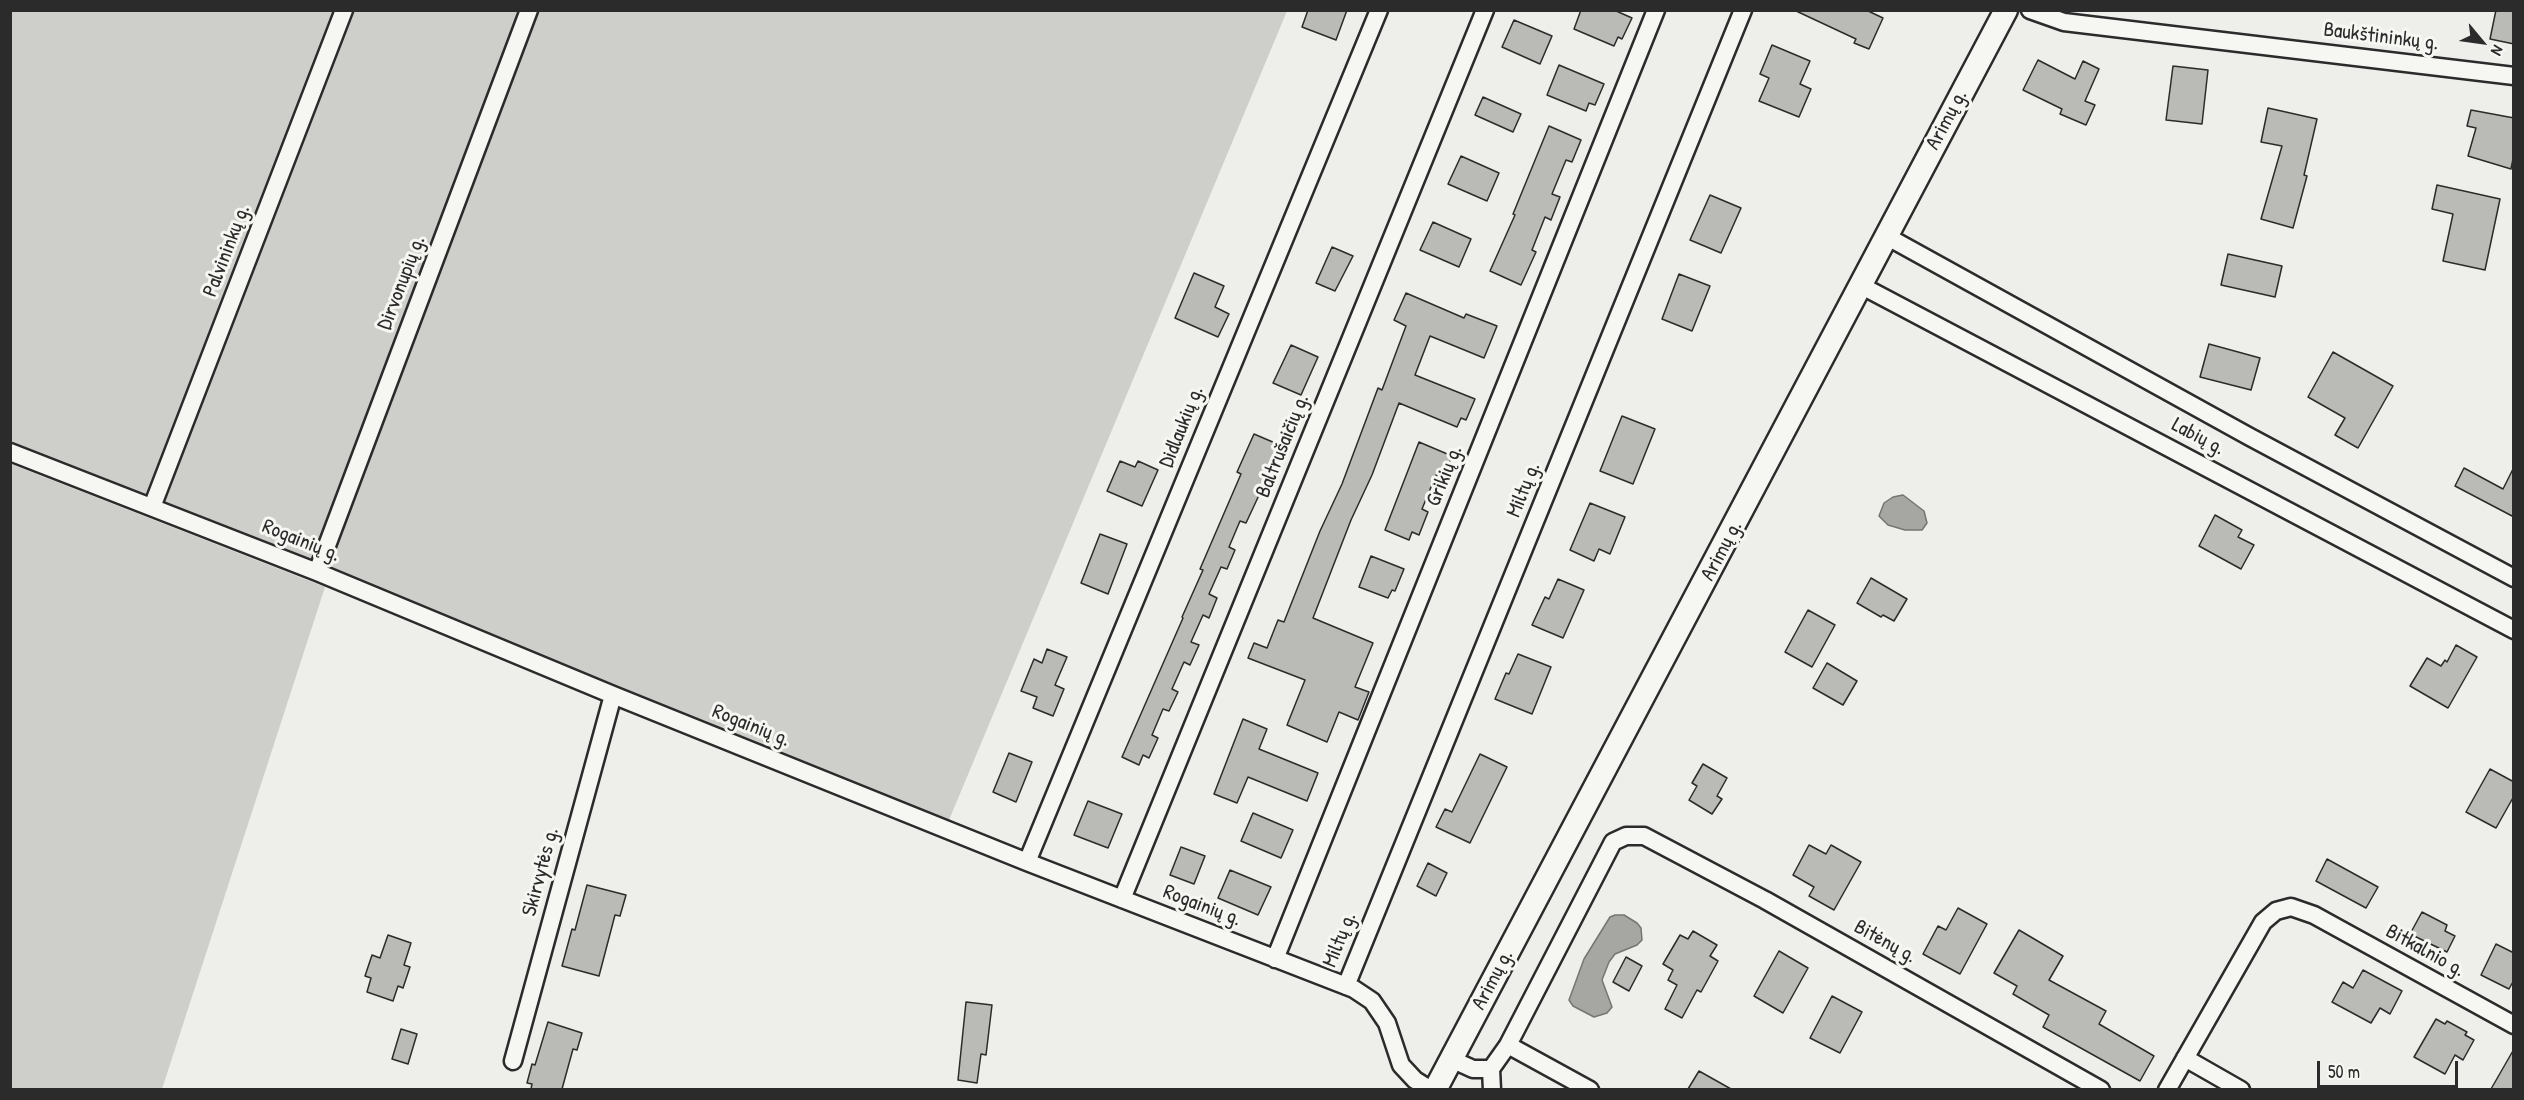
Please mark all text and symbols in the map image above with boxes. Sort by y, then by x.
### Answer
north arrow [2452,12,2512,72]
street label: Baukštininkų g. [2322,17,2440,57]
text: N [2486,42,2509,60]
street label: Arimų g. [1921,86,1973,154]
street label: Palvininkų g. [198,201,256,301]
street label: Dirvonupių g. [373,233,431,333]
street label: Didlaukių g. [1154,383,1210,471]
street label: Baltrušaičių g. [1251,391,1315,501]
street label: Labių g. [2167,413,2229,461]
street label: Grikių g. [1421,442,1469,510]
street label: Miltų g. [1502,459,1546,521]
street label: Rogainių g. [258,514,344,568]
street label: Arimų g. [1696,517,1748,585]
street label: Rogainių g. [708,699,794,753]
street label: Skirvytės g. [517,825,565,919]
street label: Rogainių g. [1159,880,1245,932]
street label: Miltų g. [1318,909,1362,971]
street label: Bitėnų g. [1849,915,1921,969]
street label: Bitkalnio g. [2381,919,2469,983]
street label: Arimų g. [1467,946,1519,1014]
scale bar [2320,1049,2461,1087]
text: 50 m [2328,1059,2360,1084]

